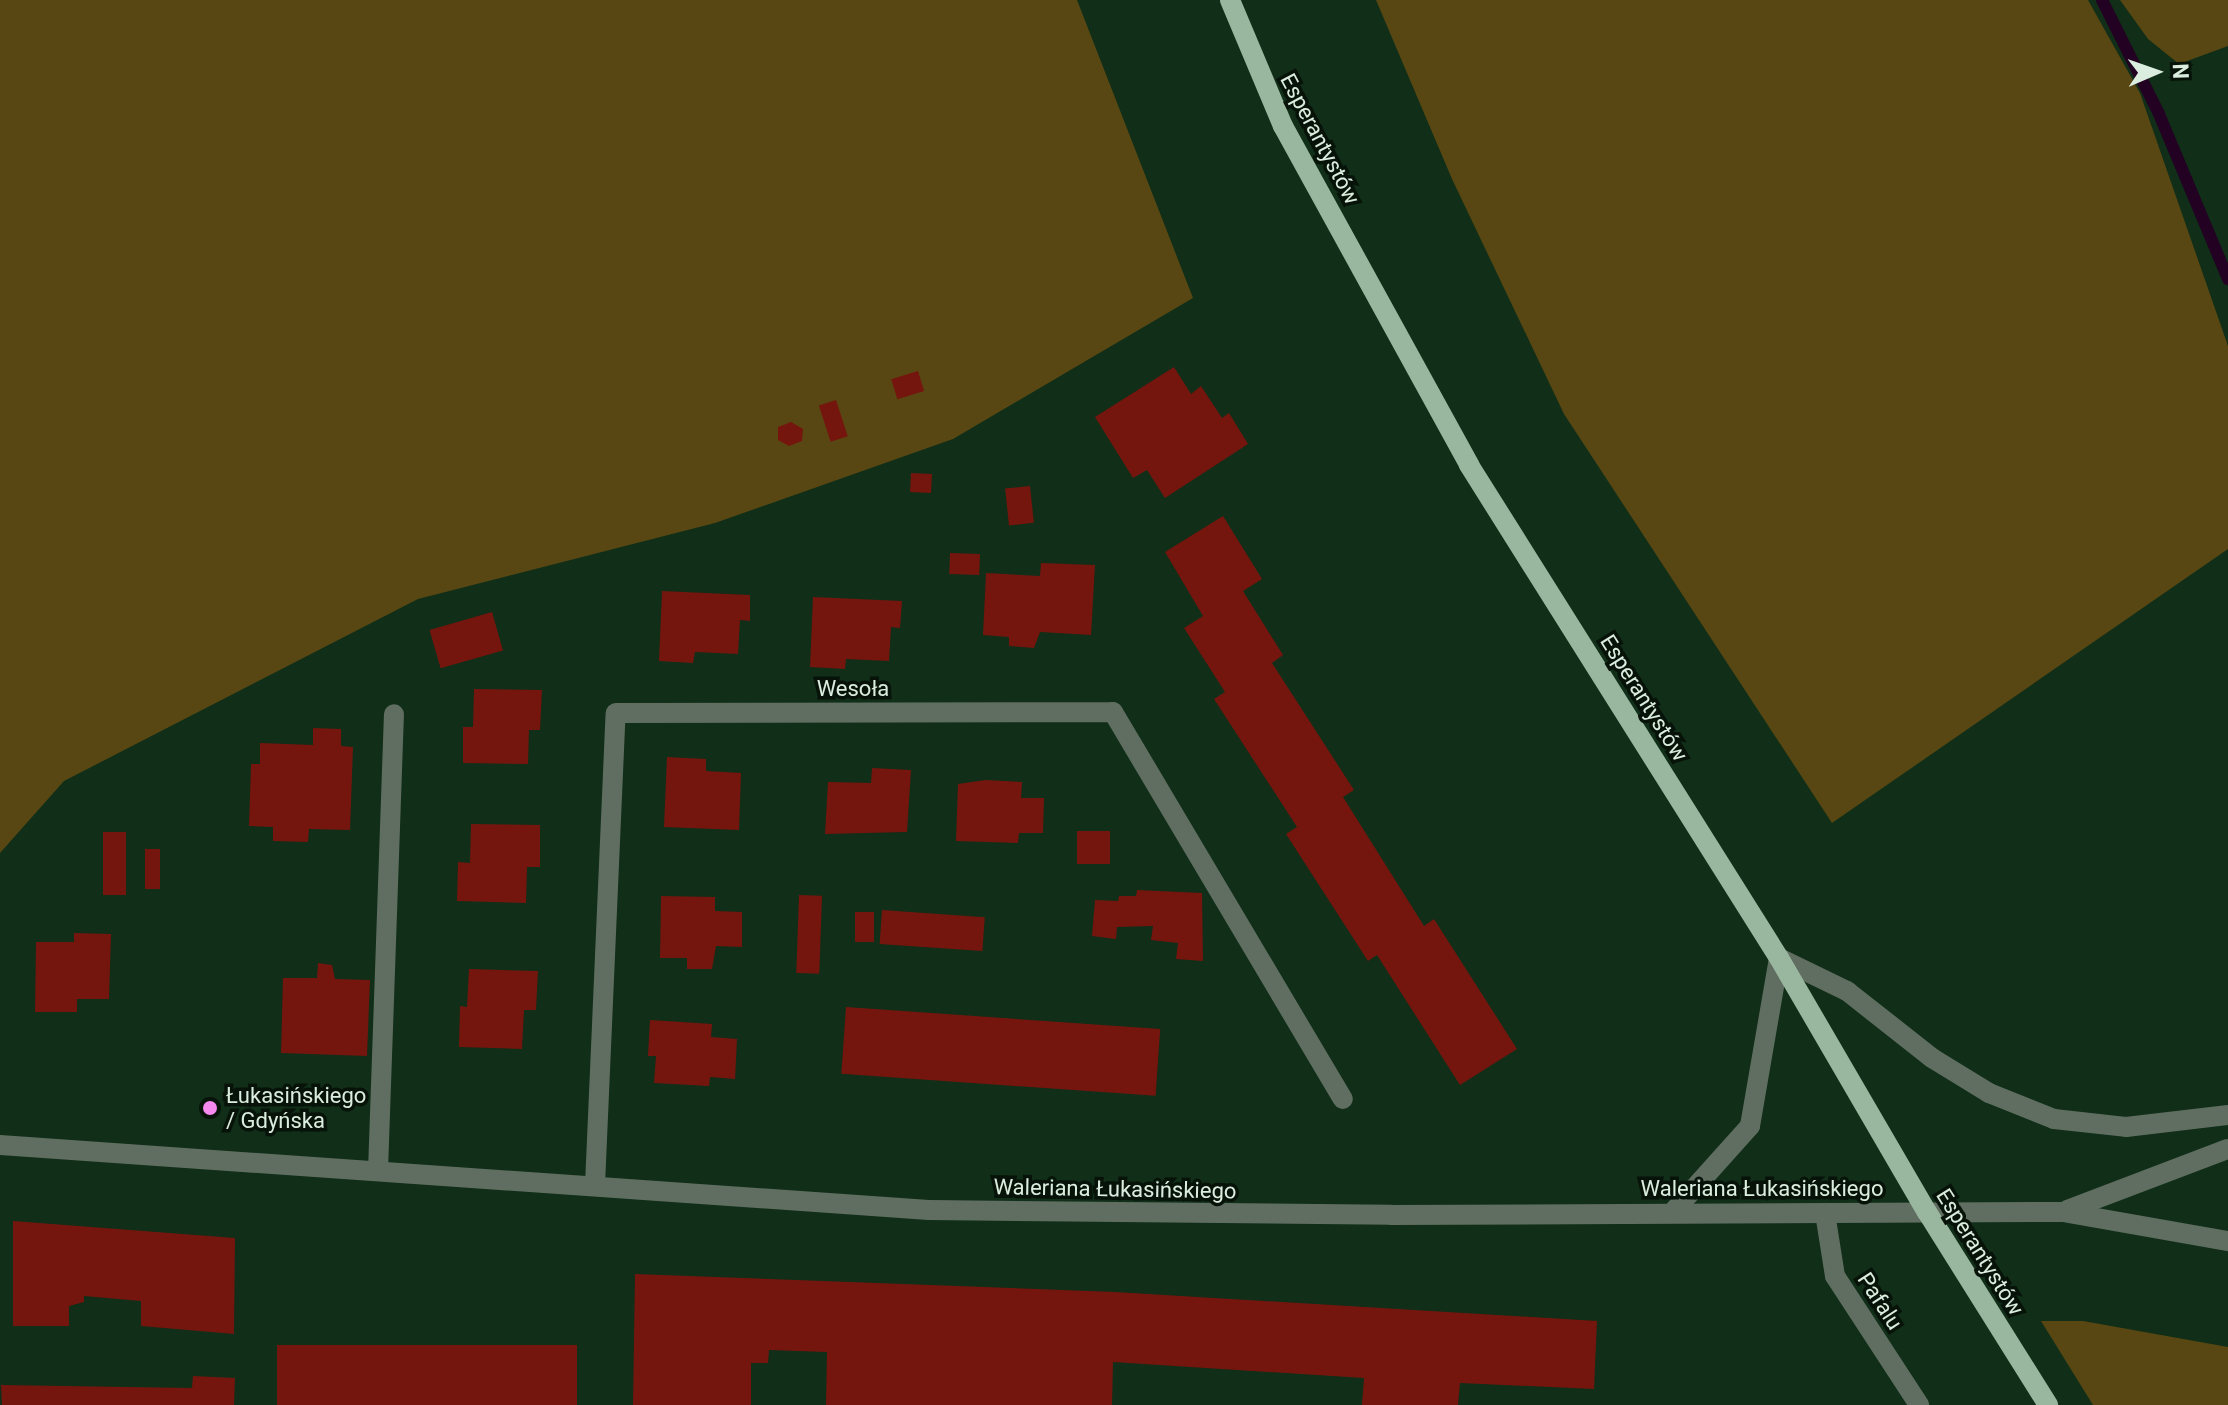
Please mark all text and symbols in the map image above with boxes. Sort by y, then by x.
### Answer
north arrow [2116,32,2196,112]
text: N [2168,63,2193,79]
street label: Esperantystów [1275,69,1365,209]
street label: Esperantystów [1595,630,1693,766]
street label: Wesoła [817,676,889,702]
place label: Łukasińskiego / Gdyńska [226,1082,366,1134]
marker: Łukasińskiego / Gdyńska [201,1099,219,1117]
street label: Waleriana Łukasińskiego [993,1174,1237,1204]
street label: Waleriana Łukasińskiego [1641,1176,1883,1202]
street label: Esperantystów [1931,1184,2029,1320]
street label: Pafalu [1852,1267,1908,1335]

